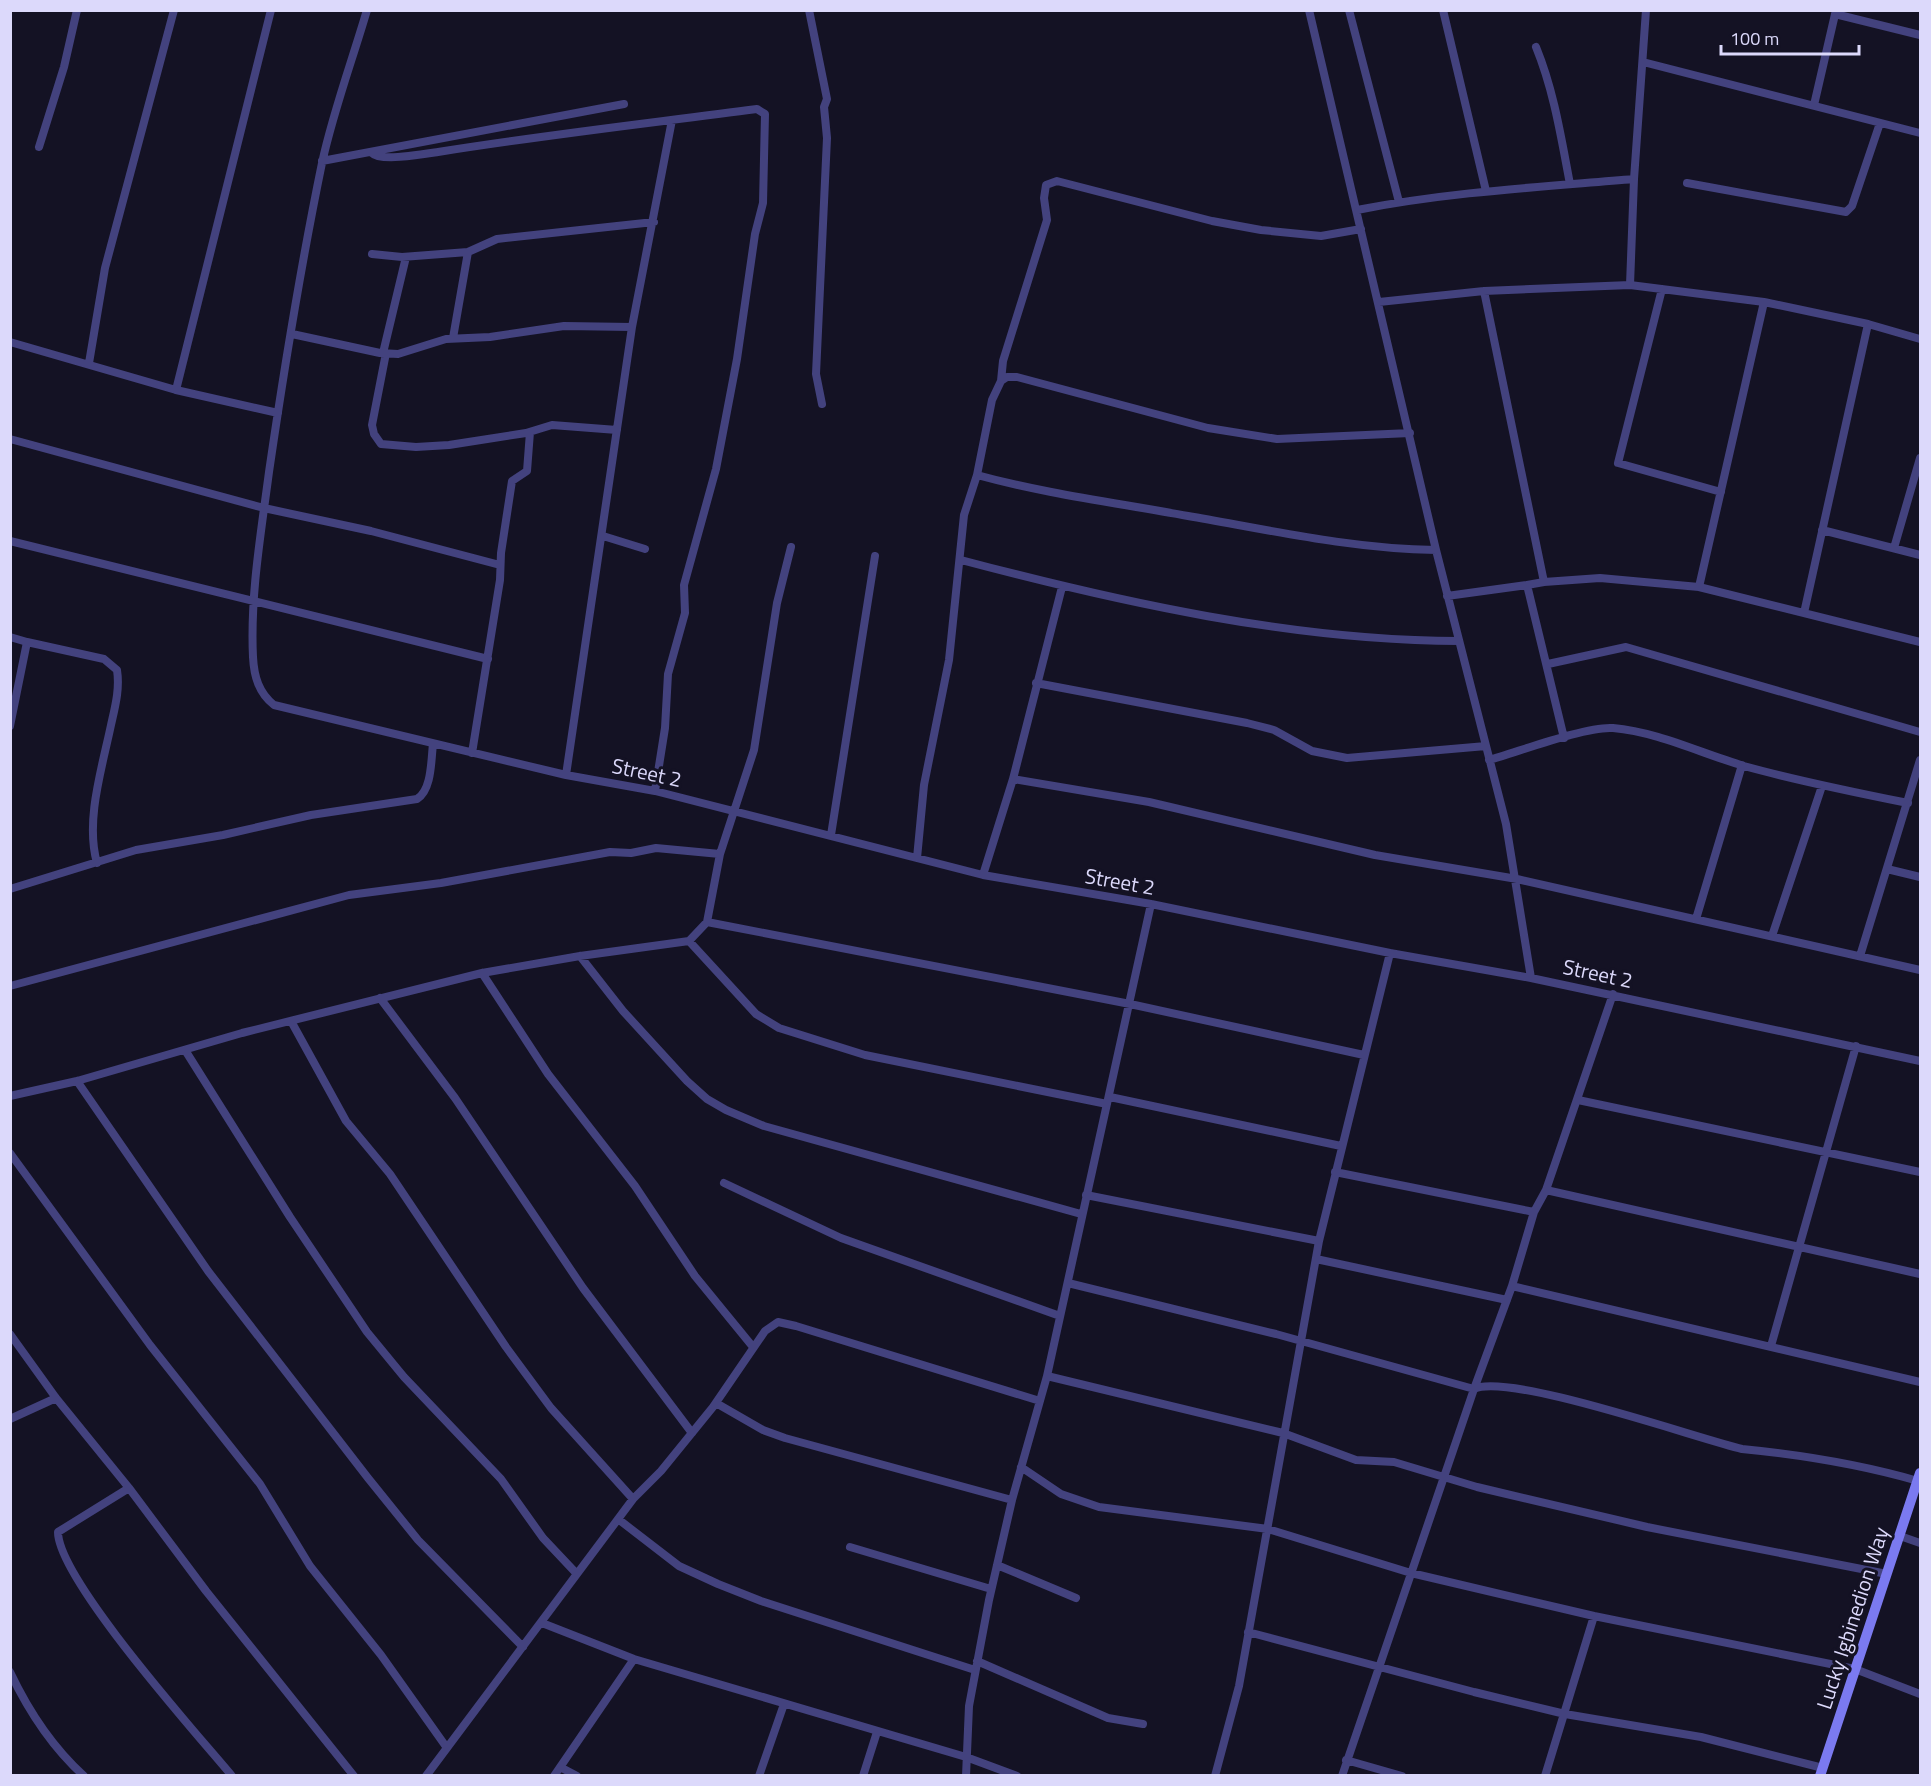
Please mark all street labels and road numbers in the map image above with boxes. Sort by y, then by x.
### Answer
street label: Street 2 [609,749,685,795]
street label: Street 2 [1082,859,1158,903]
street label: Street 2 [1560,950,1636,996]
street label: Lucky Igbinedion Way [1807,1523,1897,1713]

